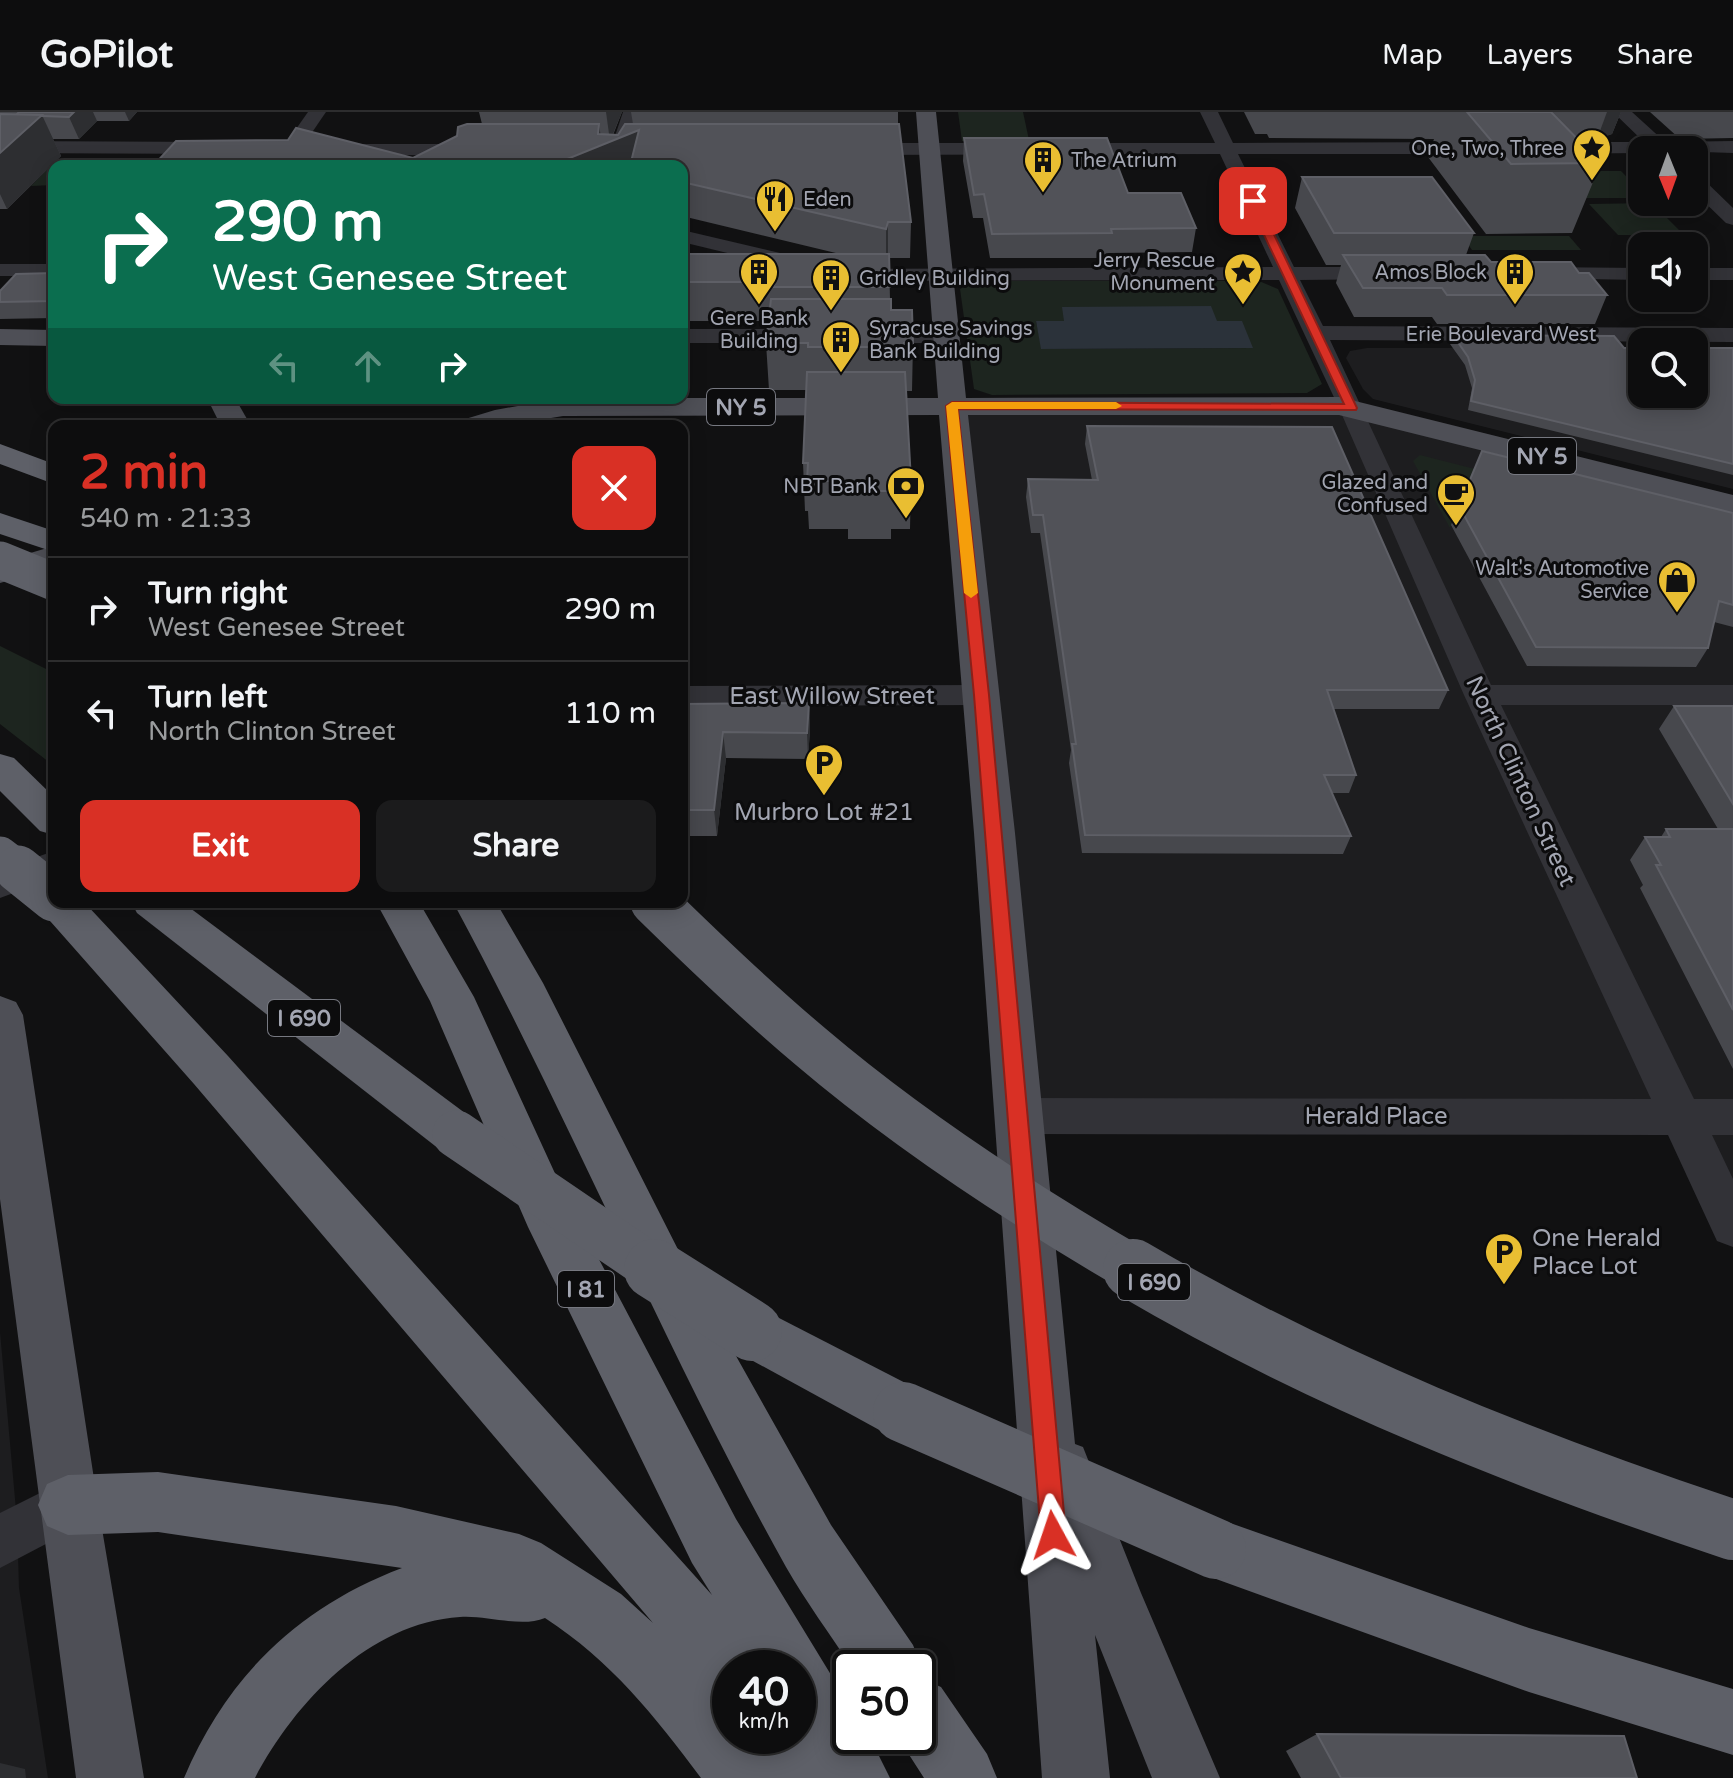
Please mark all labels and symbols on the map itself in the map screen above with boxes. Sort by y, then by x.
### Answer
place icon: One, Two, Three [1571,127,1613,182]
north arrow [1628,136,1708,216]
place label: One, Two, Three [1411,137,1564,161]
building icon: The Atrium [1022,139,1064,194]
place label: The Atrium [1071,149,1177,173]
pin [1219,167,1287,235]
restaurant icon: Eden [754,178,796,233]
place label: Eden [803,188,852,212]
place label: Jerry Rescue Monument [1094,249,1215,296]
building icon: Gere Bank Building [738,251,780,306]
place icon: Jerry Rescue Monument [1222,251,1264,306]
building icon: Amos Block [1494,251,1536,306]
building icon: Gridley Building [810,257,852,312]
place label: Amos Block [1374,261,1487,285]
place label: Gridley Building [859,267,1010,291]
place label: Gere Bank Building [710,307,808,354]
place label: Syracuse Savings Bank Building [869,317,1033,364]
building icon: Syracuse Savings Bank Building [820,319,862,374]
street label: Erie Boulevard West [1406,323,1597,347]
road number: NY 5 [707,389,775,425]
road number: NY 5 [1508,438,1576,474]
bank icon: NBT Bank [885,465,927,520]
place label: Glazed and Confused [1322,471,1428,518]
cafe icon: Glazed and Confused [1435,472,1477,527]
place label: NBT Bank [783,475,878,499]
place label: Walt's Automotive Service [1475,557,1649,604]
shop icon: Walt's Automotive Service [1656,559,1698,614]
street label: North Clinton Street [1459,671,1582,891]
street label: East Willow Street [729,682,935,711]
parking icon: Murbro Lot #21 [803,742,845,797]
place label: Murbro Lot #21 [734,798,914,827]
road number: I 690 [268,1000,340,1036]
street label: Herald Place [1304,1102,1448,1131]
place label: One Herald Place Lot [1532,1224,1661,1281]
parking icon: One Herald Place Lot [1483,1231,1525,1286]
road number: I 690 [1118,1264,1190,1300]
road number: I 81 [558,1271,614,1307]
position arrow [1011,1493,1095,1577]
speed limit sign: 50 [832,1650,936,1754]

